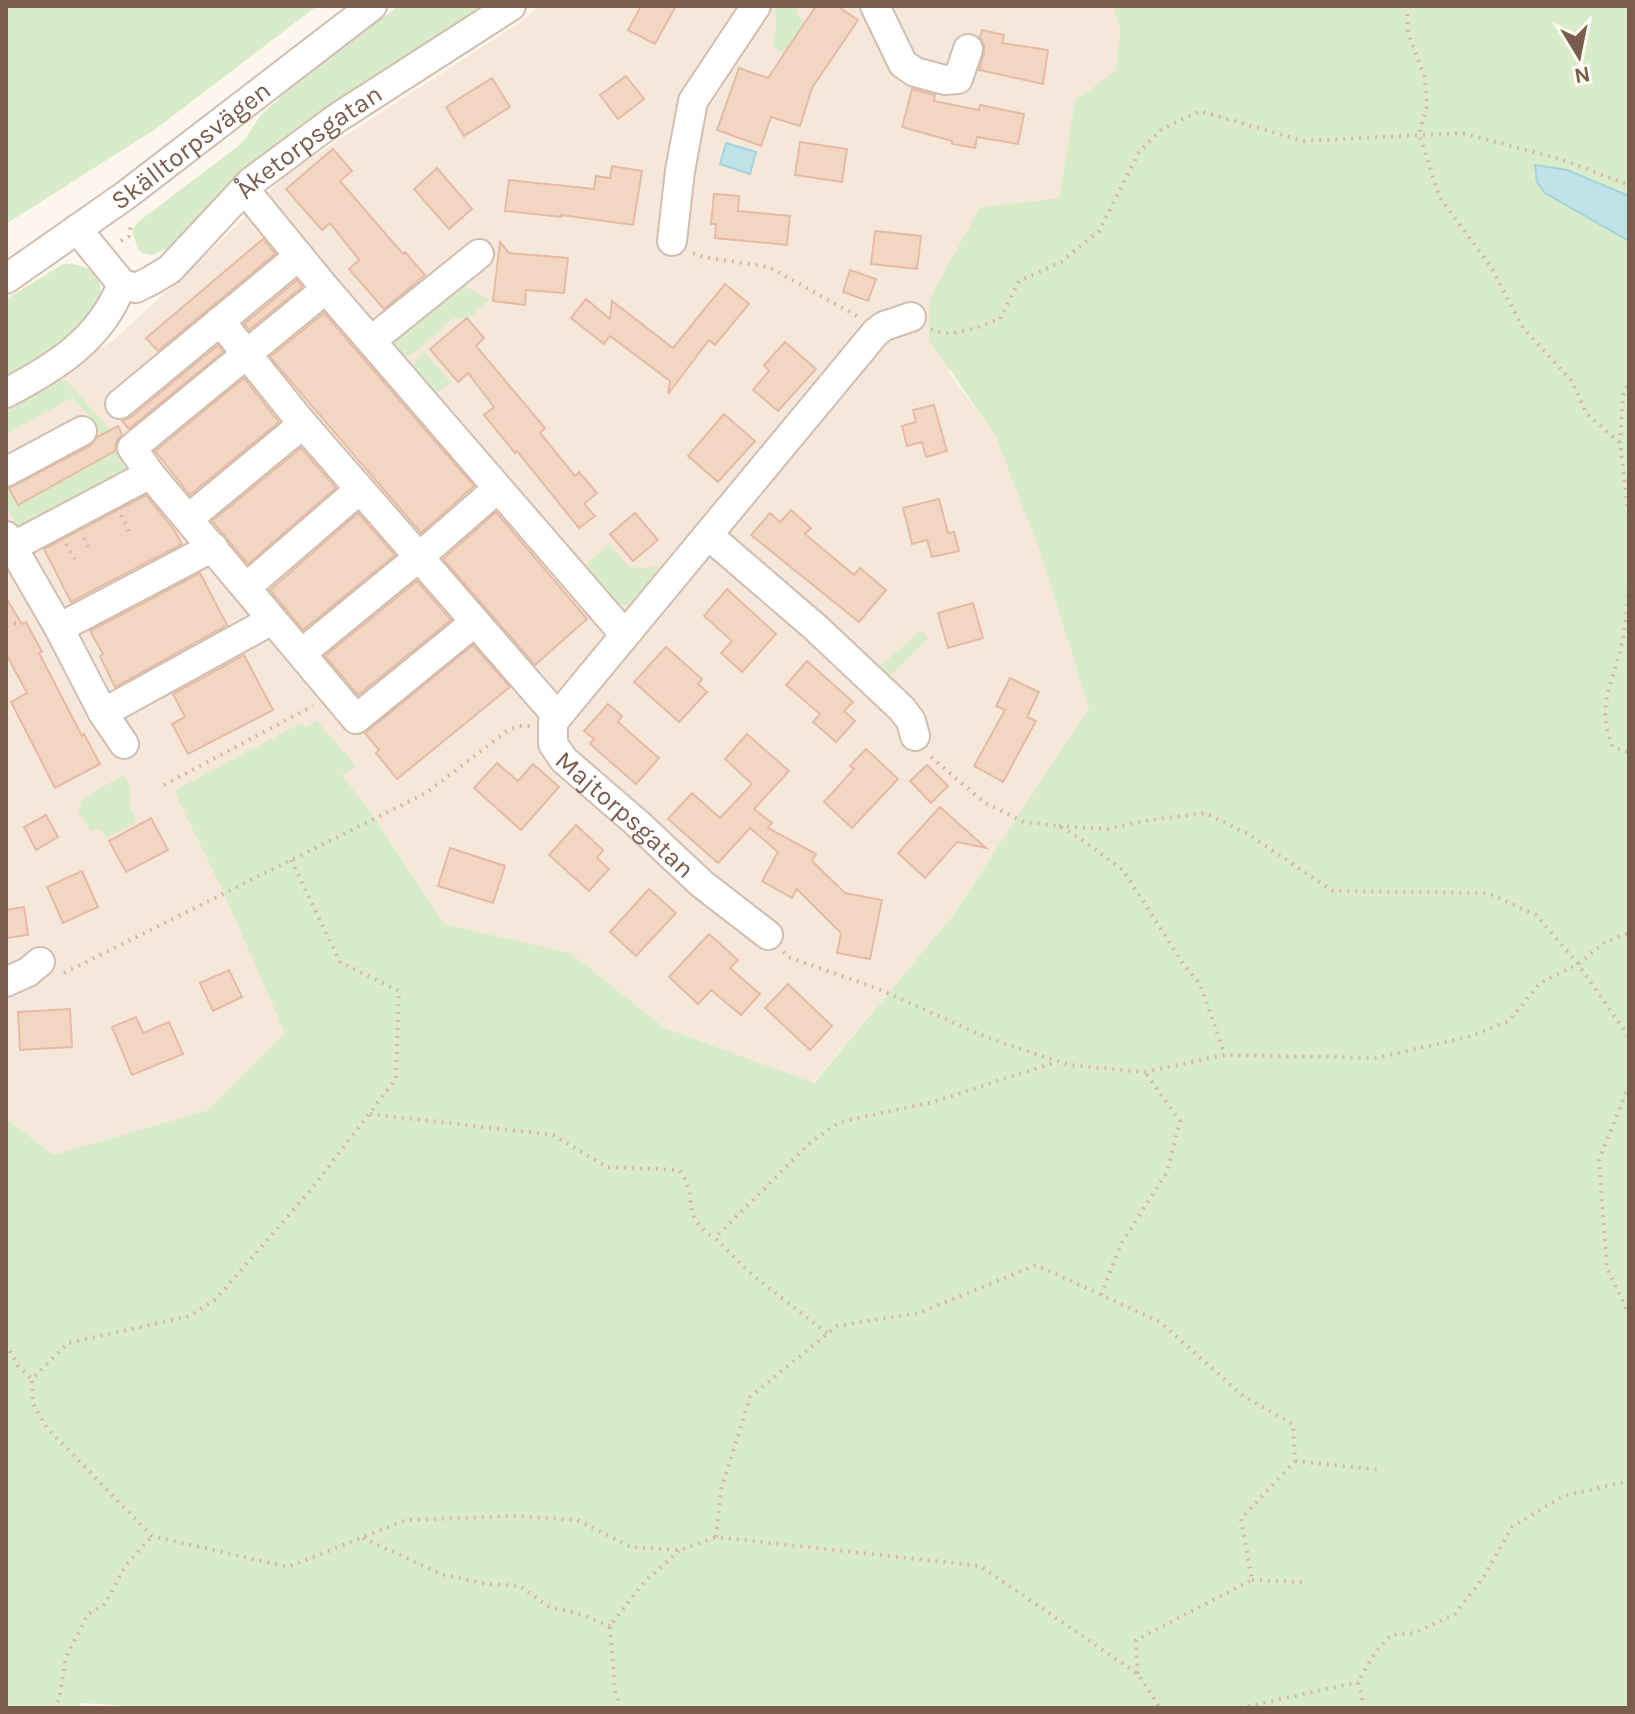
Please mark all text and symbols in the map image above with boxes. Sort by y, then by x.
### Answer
north arrow [1539,16,1619,96]
text: N [1572,61,1592,89]
street label: Skälltorpsvägen [105,75,277,217]
street label: Åketorpsgatan [229,78,388,205]
street label: Majtorpsgatan [549,745,701,885]

